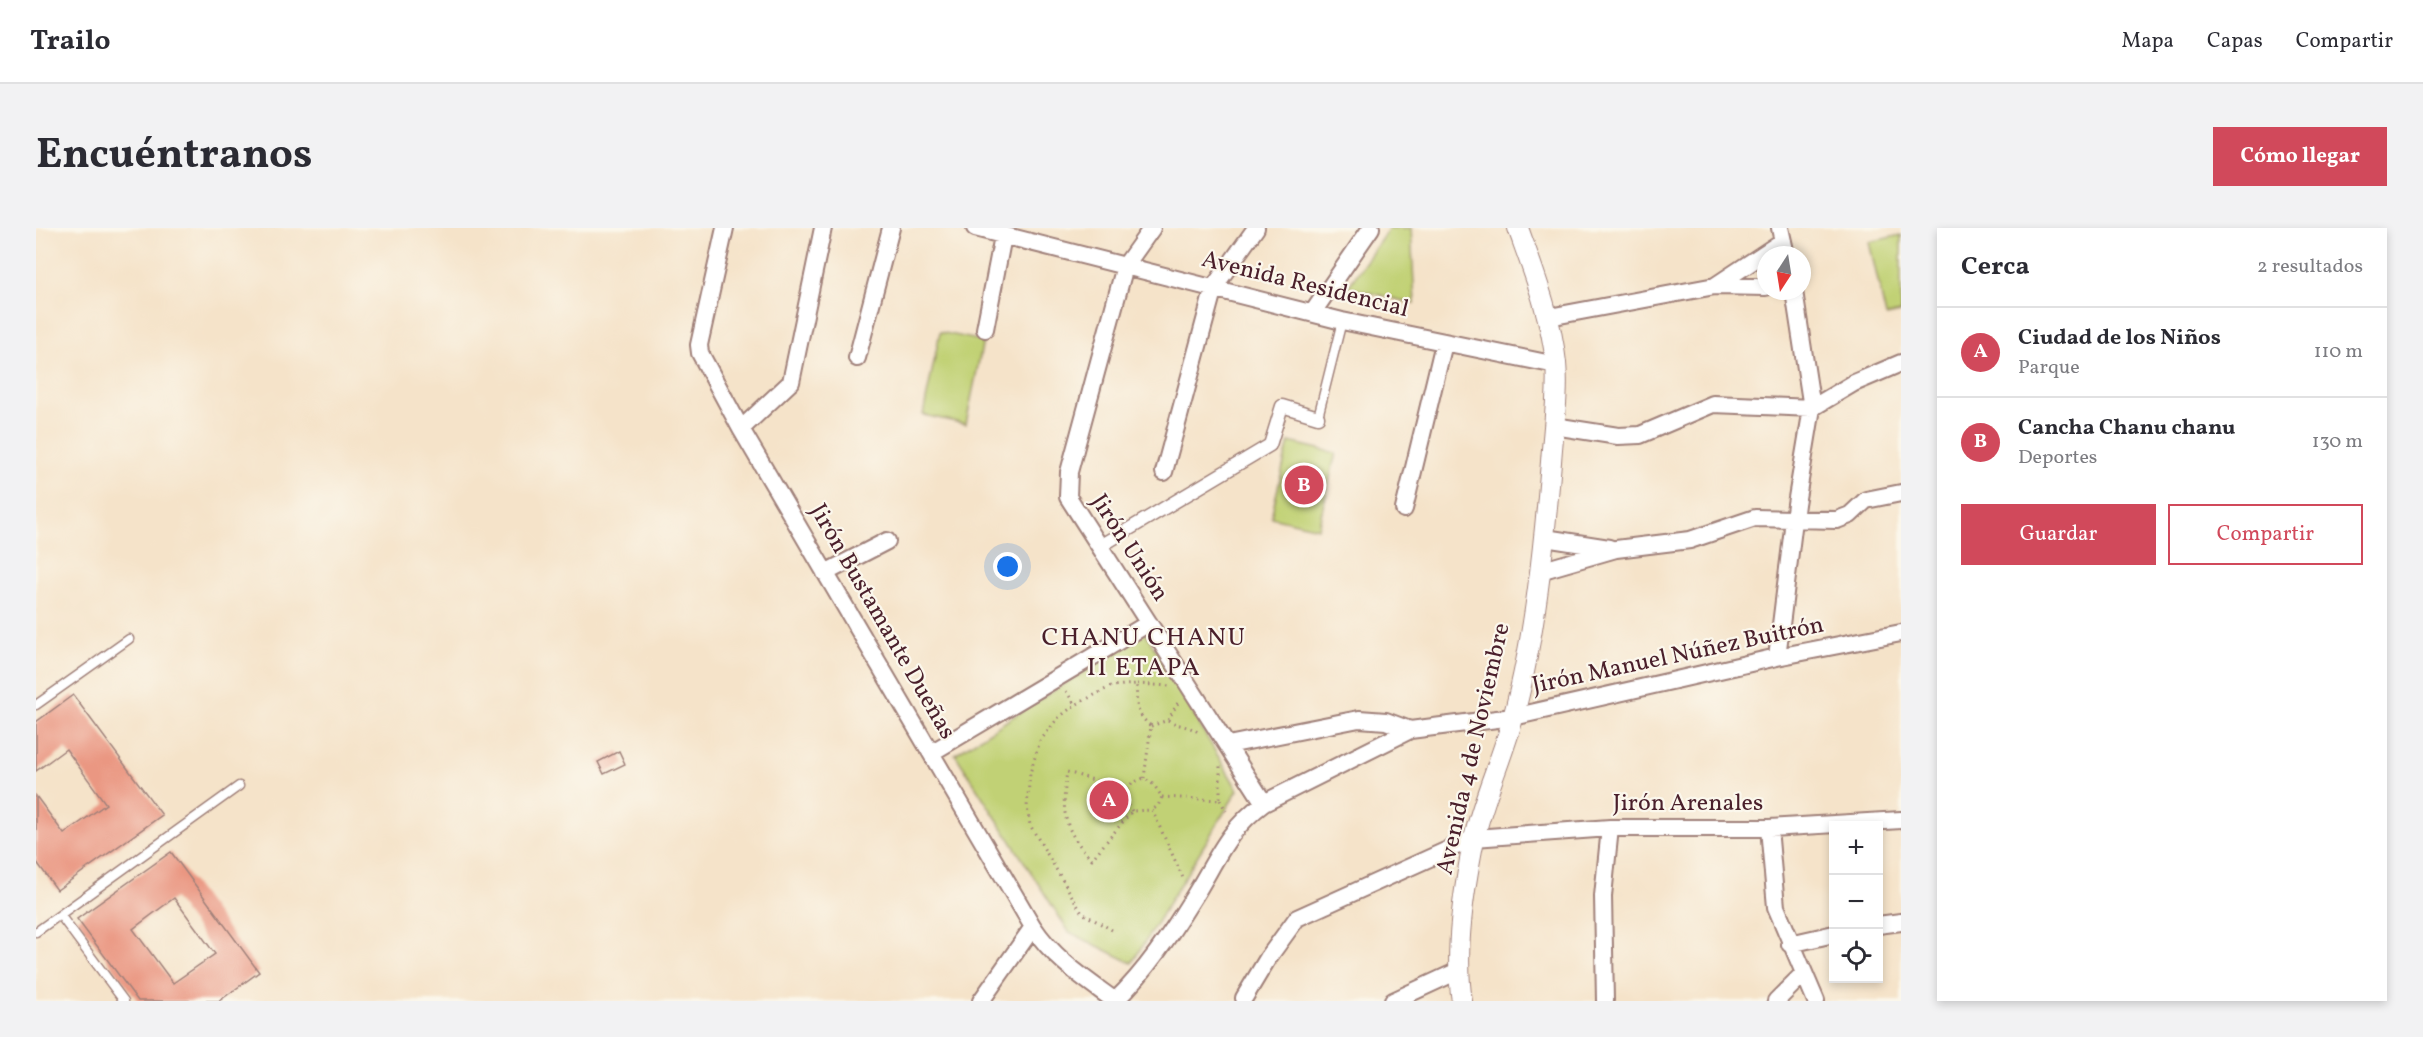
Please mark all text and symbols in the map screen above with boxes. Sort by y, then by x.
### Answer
text: Trailo [30,22,111,61]
text: Mapa [2122,27,2174,56]
text: Capas [2207,27,2263,56]
text: Compartir [2296,27,2393,56]
text: Encuéntranos [36,127,312,186]
button: Cómo llegar [2213,127,2387,186]
street label: Avenida Residencial [1198,243,1412,327]
north arrow [1757,246,1811,300]
text: Cerca [1961,249,2030,285]
text: 2 resultados [2257,253,2363,281]
text: Ciudad de los Niños [2018,323,2221,354]
text: A [1973,338,1988,366]
text: 110 m [2314,338,2363,366]
text: Parque [2018,354,2080,382]
text: Cancha Chanu chanu [2018,413,2235,444]
text: B [1974,428,1987,456]
text: 130 m [2312,428,2363,456]
text: Deportes [2018,444,2097,472]
pin: B [1284,462,1324,508]
street label: Jirón Unión [1082,488,1176,608]
street label: Jirón Bustamante Dueñas [801,498,963,746]
button: Guardar [1961,504,2156,565]
button: Compartir [2168,504,2363,565]
your location [993,552,1022,581]
street label: Jirón Manuel Núñez Buitrón [1529,608,1827,704]
district label: CHANU CHANU II ETAPA [1041,620,1247,686]
street label: Avenida 4 de Noviembre [1428,620,1520,878]
pin: A [1090,778,1128,822]
street label: Jirón Arenales [1613,787,1763,821]
map controls [1829,821,1883,983]
button: + [1829,821,1883,875]
button: − [1829,875,1883,929]
button: locate [1829,929,1883,983]

